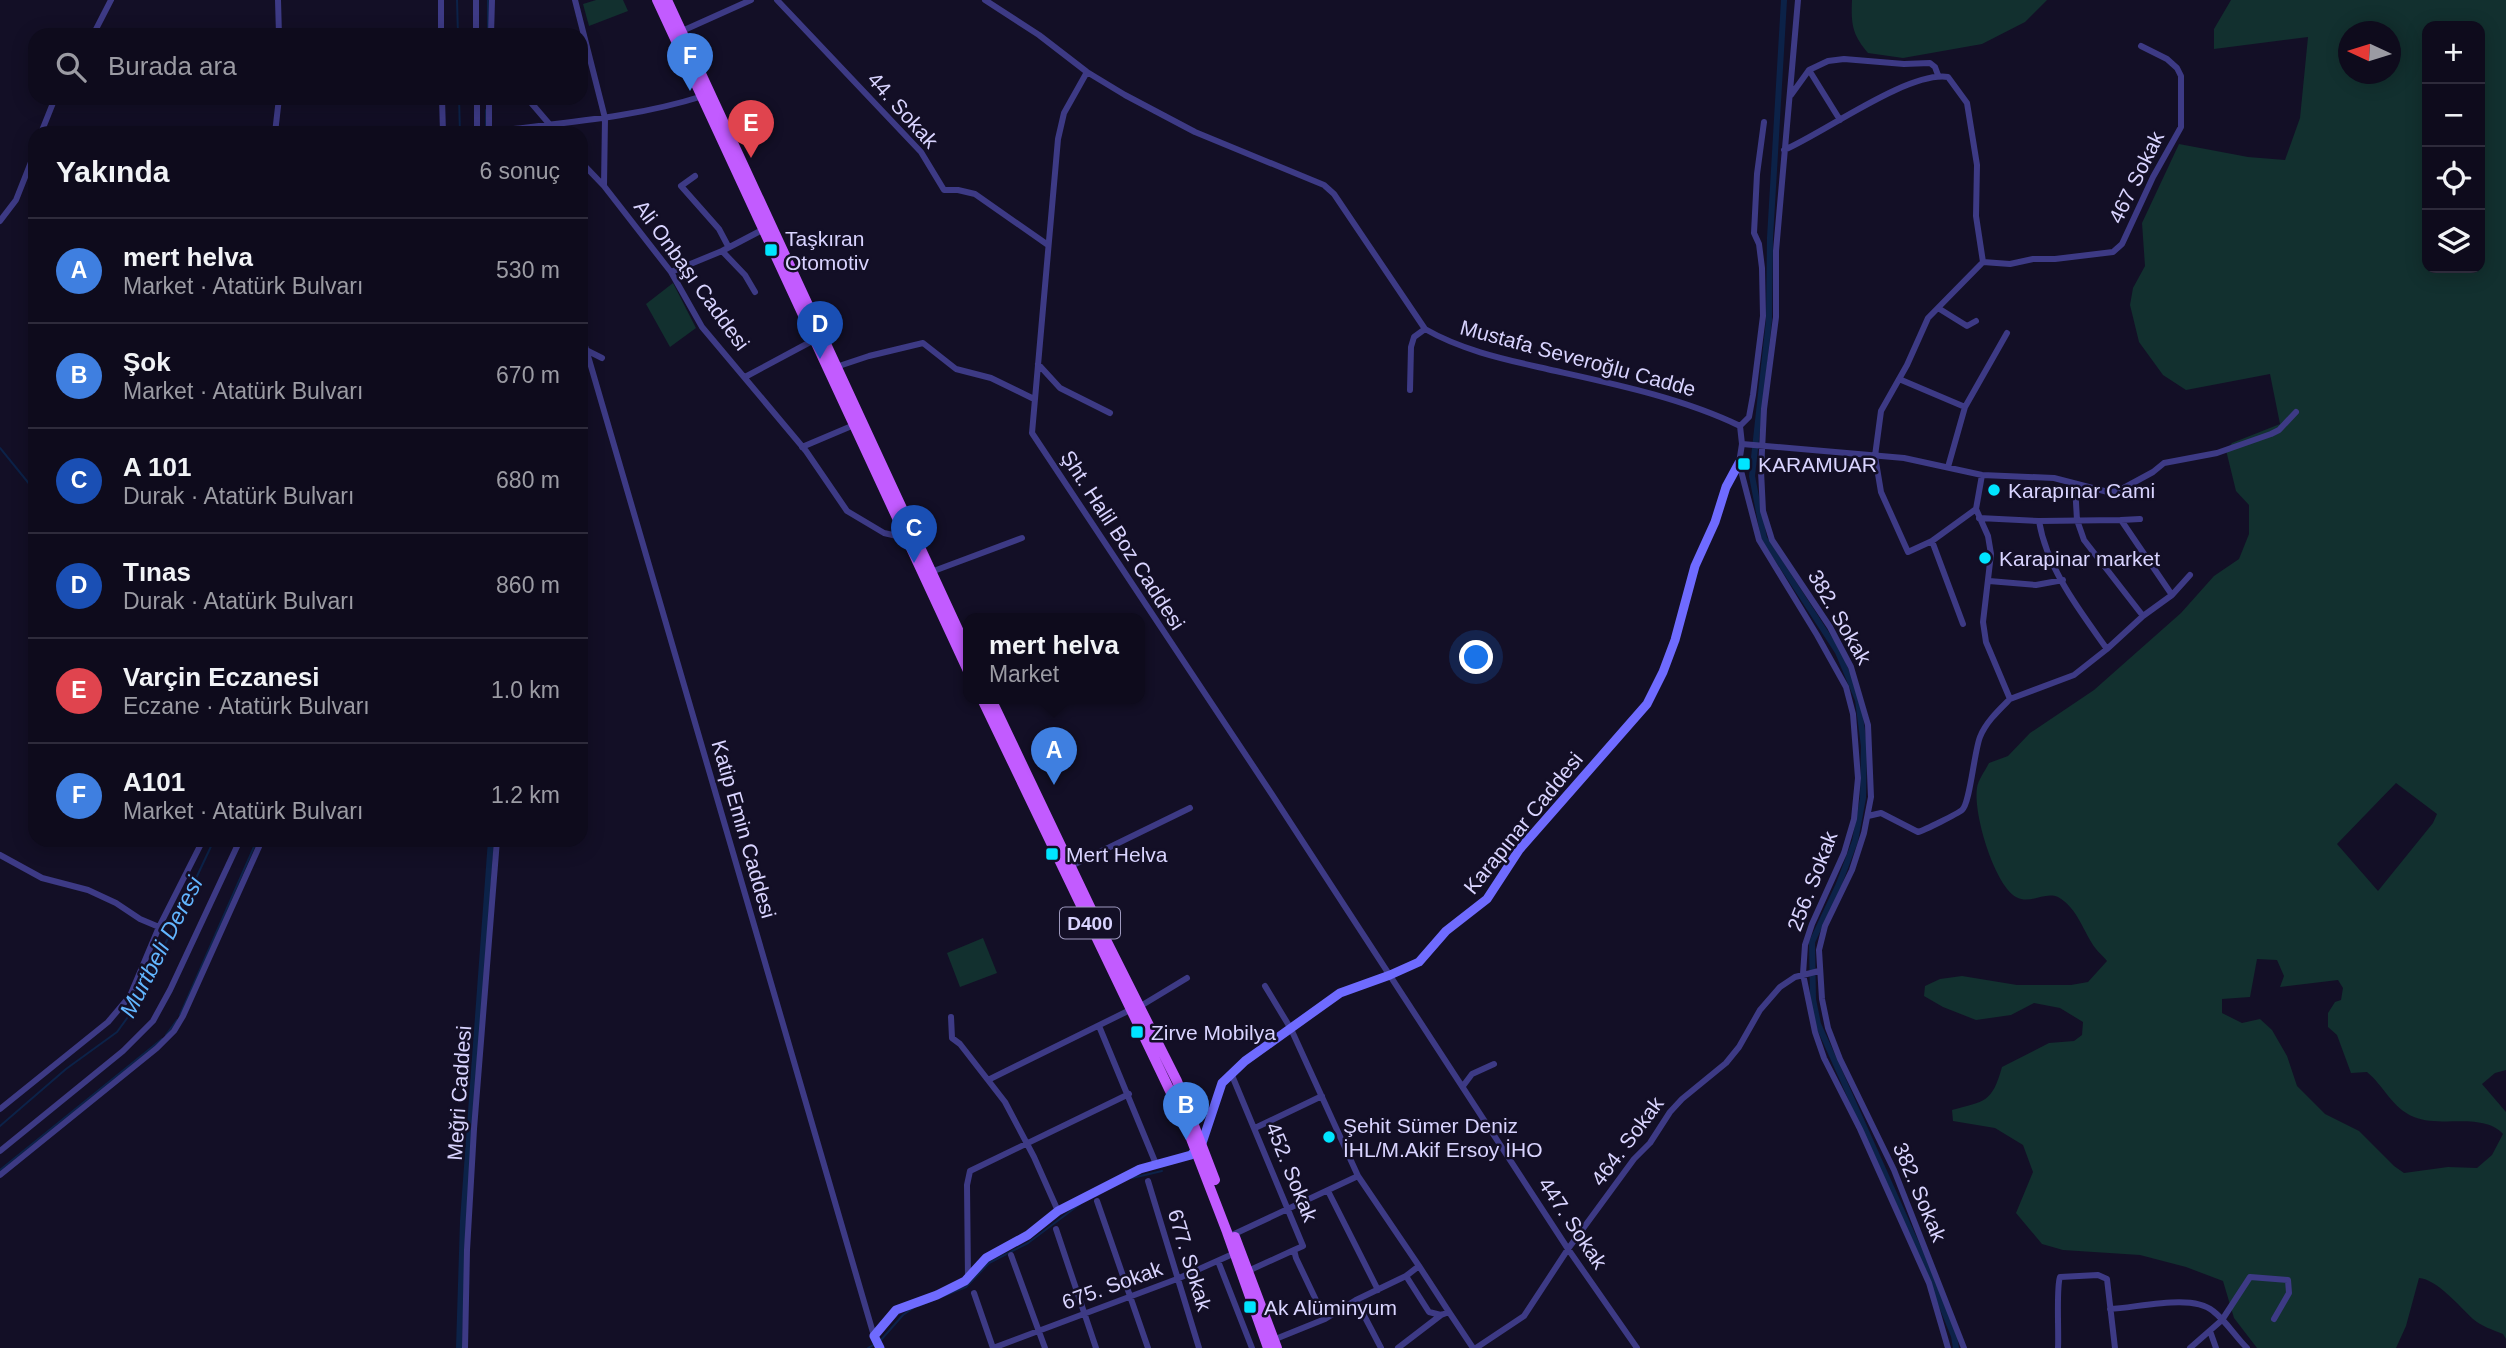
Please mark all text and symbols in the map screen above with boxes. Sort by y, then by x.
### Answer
north arrow [2338,21,2401,84]
map controls [2422,21,2485,273]
button: + [2422,21,2485,84]
search box [28,28,588,105]
pin: F [667,33,713,91]
icon: search [52,48,90,86]
text: Burada ara [108,51,237,81]
street label: 44. Sokak [863,68,943,153]
button: − [2422,84,2485,147]
pin: E [728,100,774,158]
street label: 467 Sokak [2104,127,2168,227]
button: locate [2422,147,2485,210]
text: Yakında [56,155,169,188]
text: 6 sonuç [479,158,560,184]
street label: Ali Onbaşı Caddesi [630,196,754,354]
button: layers [2422,210,2485,273]
place label: Taşkıran Otomotiv [785,227,870,274]
text: mert helva [123,242,253,272]
marker: Taşkıran Otomotiv [763,242,779,258]
text: A [71,257,87,283]
text: 530 m [496,257,560,283]
text: Market · Atatürk Bulvarı [123,273,363,299]
pin: D [797,301,843,359]
street label: Mustafa Severoğlu Cadde [1458,315,1698,401]
text: Şok [123,347,171,377]
text: B [71,362,87,388]
text: 670 m [496,362,560,388]
text: Market · Atatürk Bulvarı [123,378,363,404]
street label: Şht. Halil Boz Caddesi [1056,446,1190,634]
text: A 101 [123,452,191,482]
place label: KARAMUAR [1758,453,1877,476]
marker: KARAMUAR [1736,456,1752,472]
text: C [71,467,87,493]
text: 680 m [496,467,560,493]
place label: Karapınar Cami [2008,479,2155,502]
marker: Karapınar Cami [1986,482,2002,498]
text: Durak · Atatürk Bulvarı [123,483,354,509]
pin: C [891,505,937,563]
place label: Karapinar market [1999,547,2160,570]
marker: Karapinar market [1977,550,1993,566]
text: Tınas [123,557,191,587]
street label: 382. Sokak [1804,566,1876,669]
text: D [71,572,87,598]
text: 860 m [496,572,560,598]
text: Durak · Atatürk Bulvarı [123,588,354,614]
popup [963,613,1145,704]
text: mert helva [989,630,1119,660]
your location [1459,640,1493,674]
text: Market [989,661,1059,687]
text: Varçin Eczanesi [123,662,320,692]
text: E [71,677,87,703]
text: 1.0 km [491,677,560,703]
text: Eczane · Atatürk Bulvarı [123,693,370,719]
pin: A [1031,727,1077,785]
street label: Katip Emin Caddesi [708,737,780,921]
street label: Karapınar Caddesi [1459,748,1587,898]
text: A101 [123,767,185,797]
text: F [72,782,86,808]
text: 1.2 km [491,782,560,808]
text: Market · Atatürk Bulvarı [123,798,363,824]
street label: 256. Sokak [1782,827,1842,934]
place label: Mert Helva [1066,843,1168,866]
marker: Mert Helva [1044,846,1060,862]
water label: Murtbeli Deresi [114,871,208,1022]
road number: D400 [1060,908,1120,939]
place label: Zirve Mobilya [1151,1021,1276,1044]
marker: Zirve Mobilya [1129,1024,1145,1040]
street label: Meğri Caddesi [443,1025,475,1161]
pin: B [1163,1082,1209,1140]
street label: 464. Sokak [1586,1092,1668,1190]
place label: Şehit Sümer Deniz İHL/M.Akif Ersoy İHO [1343,1114,1543,1161]
street label: 452. Sokak [1262,1119,1323,1225]
marker: Şehit Sümer Deniz İHL/M.Akif Ersoy İHO [1321,1129,1337,1145]
street label: 382. Sokak [1889,1139,1951,1245]
street label: 447. Sokak [1534,1173,1612,1273]
street label: 677. Sokak [1164,1206,1217,1314]
street label: 675. Sokak [1059,1256,1166,1314]
place label: Ak Alüminyum [1264,1296,1397,1319]
marker: Ak Alüminyum [1242,1299,1258,1315]

